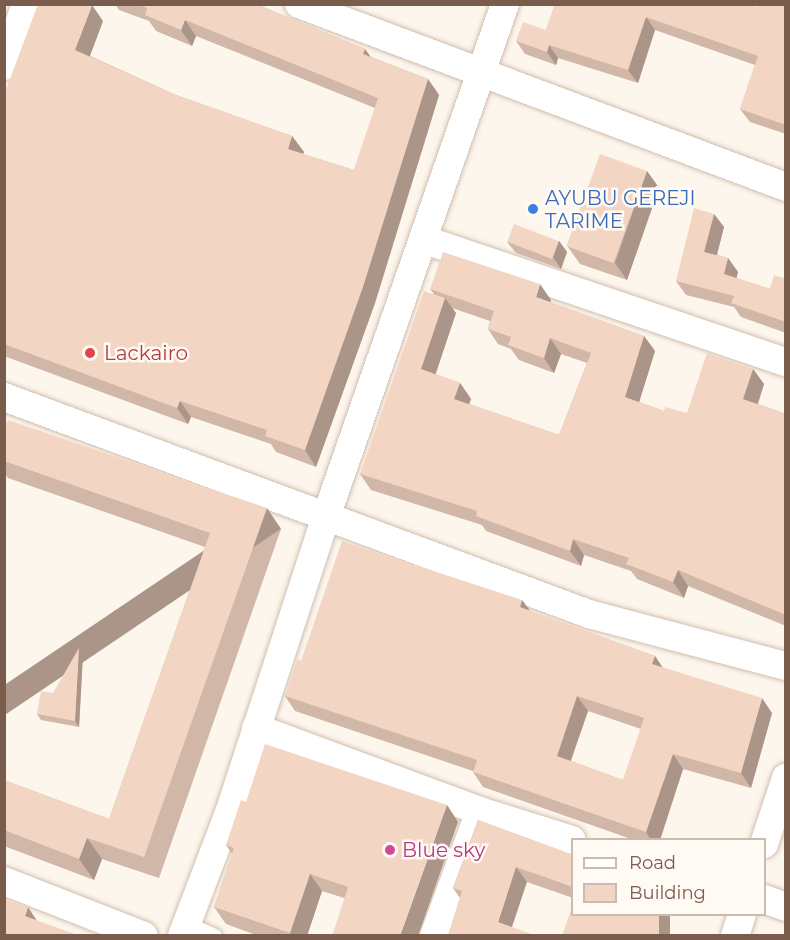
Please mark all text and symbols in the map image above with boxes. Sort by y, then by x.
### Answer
place label: AYUBU GEREJI TARIME [545,186,696,233]
marker: AYUBU GEREJI TARIME [526,202,540,216]
place label: Lackairo [104,341,188,365]
marker: Lackairo [81,344,99,362]
place label: Blue sky [402,838,485,862]
legend [571,838,766,916]
marker: Blue sky [383,843,397,857]
text: Road [629,852,676,874]
text: Building [629,882,706,904]

